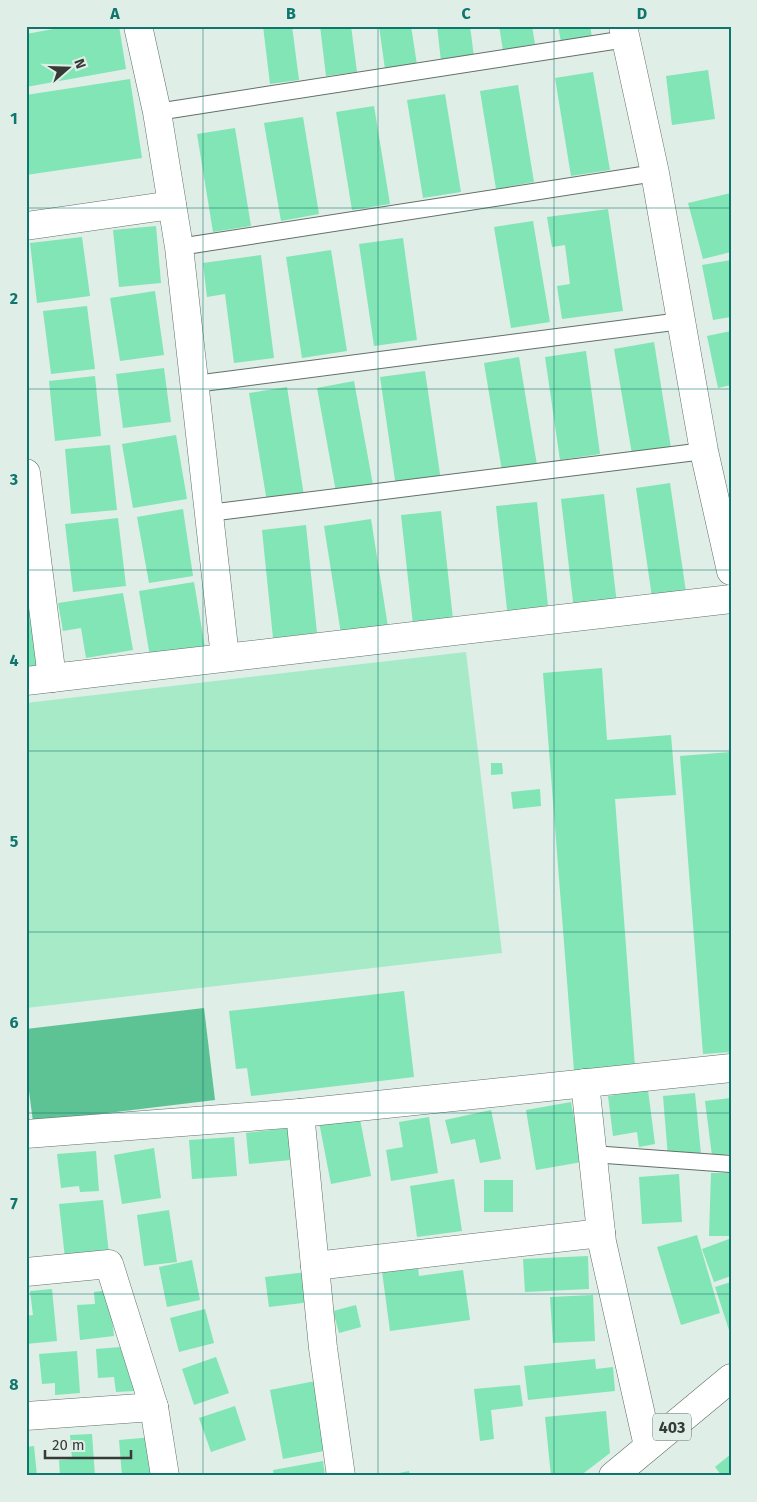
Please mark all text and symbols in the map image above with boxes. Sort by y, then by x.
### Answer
text: A [109,4,120,23]
text: B [286,4,296,23]
text: C [461,4,471,23]
text: D [637,4,647,23]
north arrow [42,42,92,92]
text: N [70,56,89,71]
text: 1 [10,109,18,128]
text: 2 [10,289,18,308]
text: 3 [9,470,18,489]
text: 4 [9,651,19,670]
text: 5 [10,832,19,851]
text: 6 [9,1013,19,1032]
text: 7 [10,1194,18,1213]
text: 8 [9,1375,19,1394]
road number: 403 [653,1414,691,1440]
scale bar [45,1427,131,1459]
text: 20 m [52,1436,85,1454]

